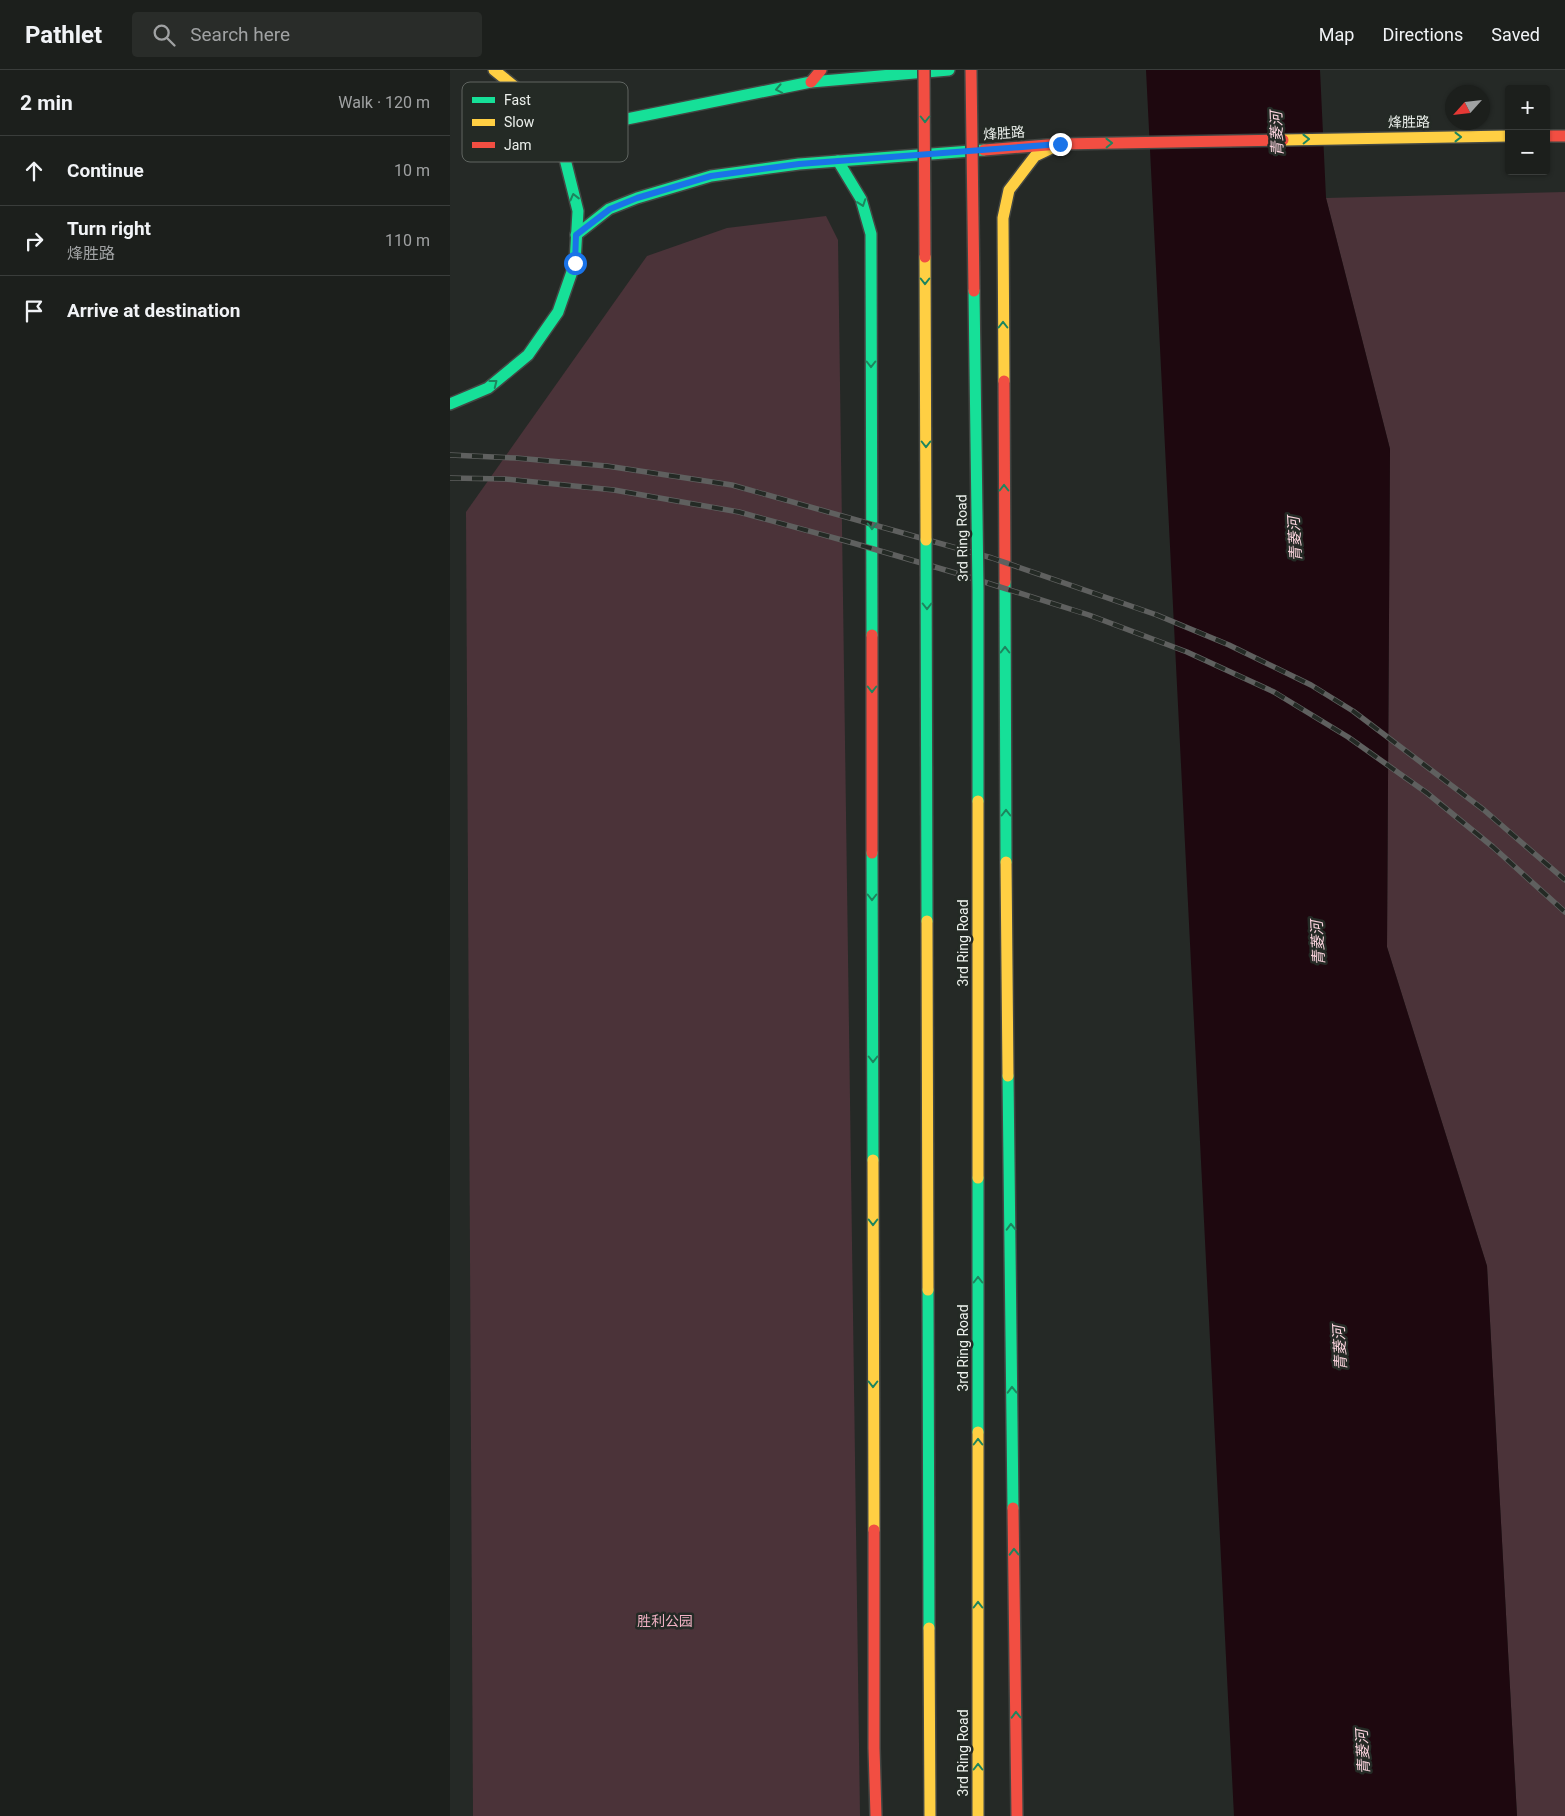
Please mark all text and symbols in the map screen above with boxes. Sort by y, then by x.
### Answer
search box [132,12,482,57]
text: Pathlet [25,21,102,49]
icon: search [150,21,178,49]
text: Search here [190,23,290,46]
text: Map [1319,24,1354,45]
text: Directions [1382,24,1463,45]
text: Saved [1491,24,1540,45]
legend [462,82,628,162]
one-way arrow [775,83,784,93]
north arrow [1445,85,1490,130]
map controls [1505,85,1550,175]
button: + [1505,85,1550,130]
text: 2 min [20,91,73,115]
text: Fast [504,92,531,108]
text: Walk · 120 m [338,93,430,112]
water label: 青菱河 [1267,108,1287,157]
text: Slow [504,114,535,130]
street label: 烽胜路 [1388,114,1430,130]
one-way arrow [920,115,930,123]
street label: 烽胜路 [982,124,1026,142]
button: − [1505,130,1550,175]
one-way arrow [1454,132,1462,142]
route end [1049,133,1072,156]
one-way arrow [1303,134,1311,144]
text: Jam [504,137,532,153]
one-way arrow [1106,138,1113,148]
icon: ahead [20,157,48,185]
text: Continue [67,159,144,182]
text: 10 m [394,161,430,180]
one-way arrow [569,192,580,201]
one-way arrow [856,198,866,207]
text: Turn right [67,217,151,240]
icon: right [20,227,48,255]
text: 110 m [385,231,430,250]
text: 烽胜路 [67,244,115,263]
route start [564,252,587,275]
one-way arrow [920,278,930,285]
icon: arrive [20,297,48,325]
text: Arrive at destination [67,299,240,322]
one-way arrow [998,321,1008,328]
one-way arrow [866,360,876,368]
one-way arrow [488,380,497,388]
one-way arrow [921,440,931,448]
one-way arrow [999,483,1009,491]
street label: 3rd Ring Road [953,494,971,582]
water label: 青菱河 [1285,513,1305,562]
one-way arrow [867,523,877,531]
one-way arrow [922,602,932,610]
one-way arrow [1000,646,1010,654]
one-way arrow [867,686,877,693]
one-way arrow [1001,808,1011,816]
one-way arrow [867,894,877,901]
street label: 3rd Ring Road [955,899,971,987]
water label: 青菱河 [1308,917,1328,966]
one-way arrow [868,1056,878,1064]
one-way arrow [868,1218,878,1226]
one-way arrow [1005,1223,1016,1231]
one-way arrow [973,1276,983,1284]
street label: 3rd Ring Road [955,1304,971,1392]
water label: 青菱河 [1330,1322,1350,1371]
one-way arrow [868,1381,878,1389]
one-way arrow [1007,1386,1018,1394]
one-way arrow [973,1438,983,1446]
one-way arrow [1009,1548,1019,1556]
one-way arrow [973,1601,983,1608]
park label: 胜利公园 [637,1613,693,1629]
street label: 3rd Ring Road [955,1709,971,1797]
one-way arrow [1011,1711,1021,1718]
water label: 青菱河 [1353,1726,1373,1775]
one-way arrow [973,1763,983,1771]

